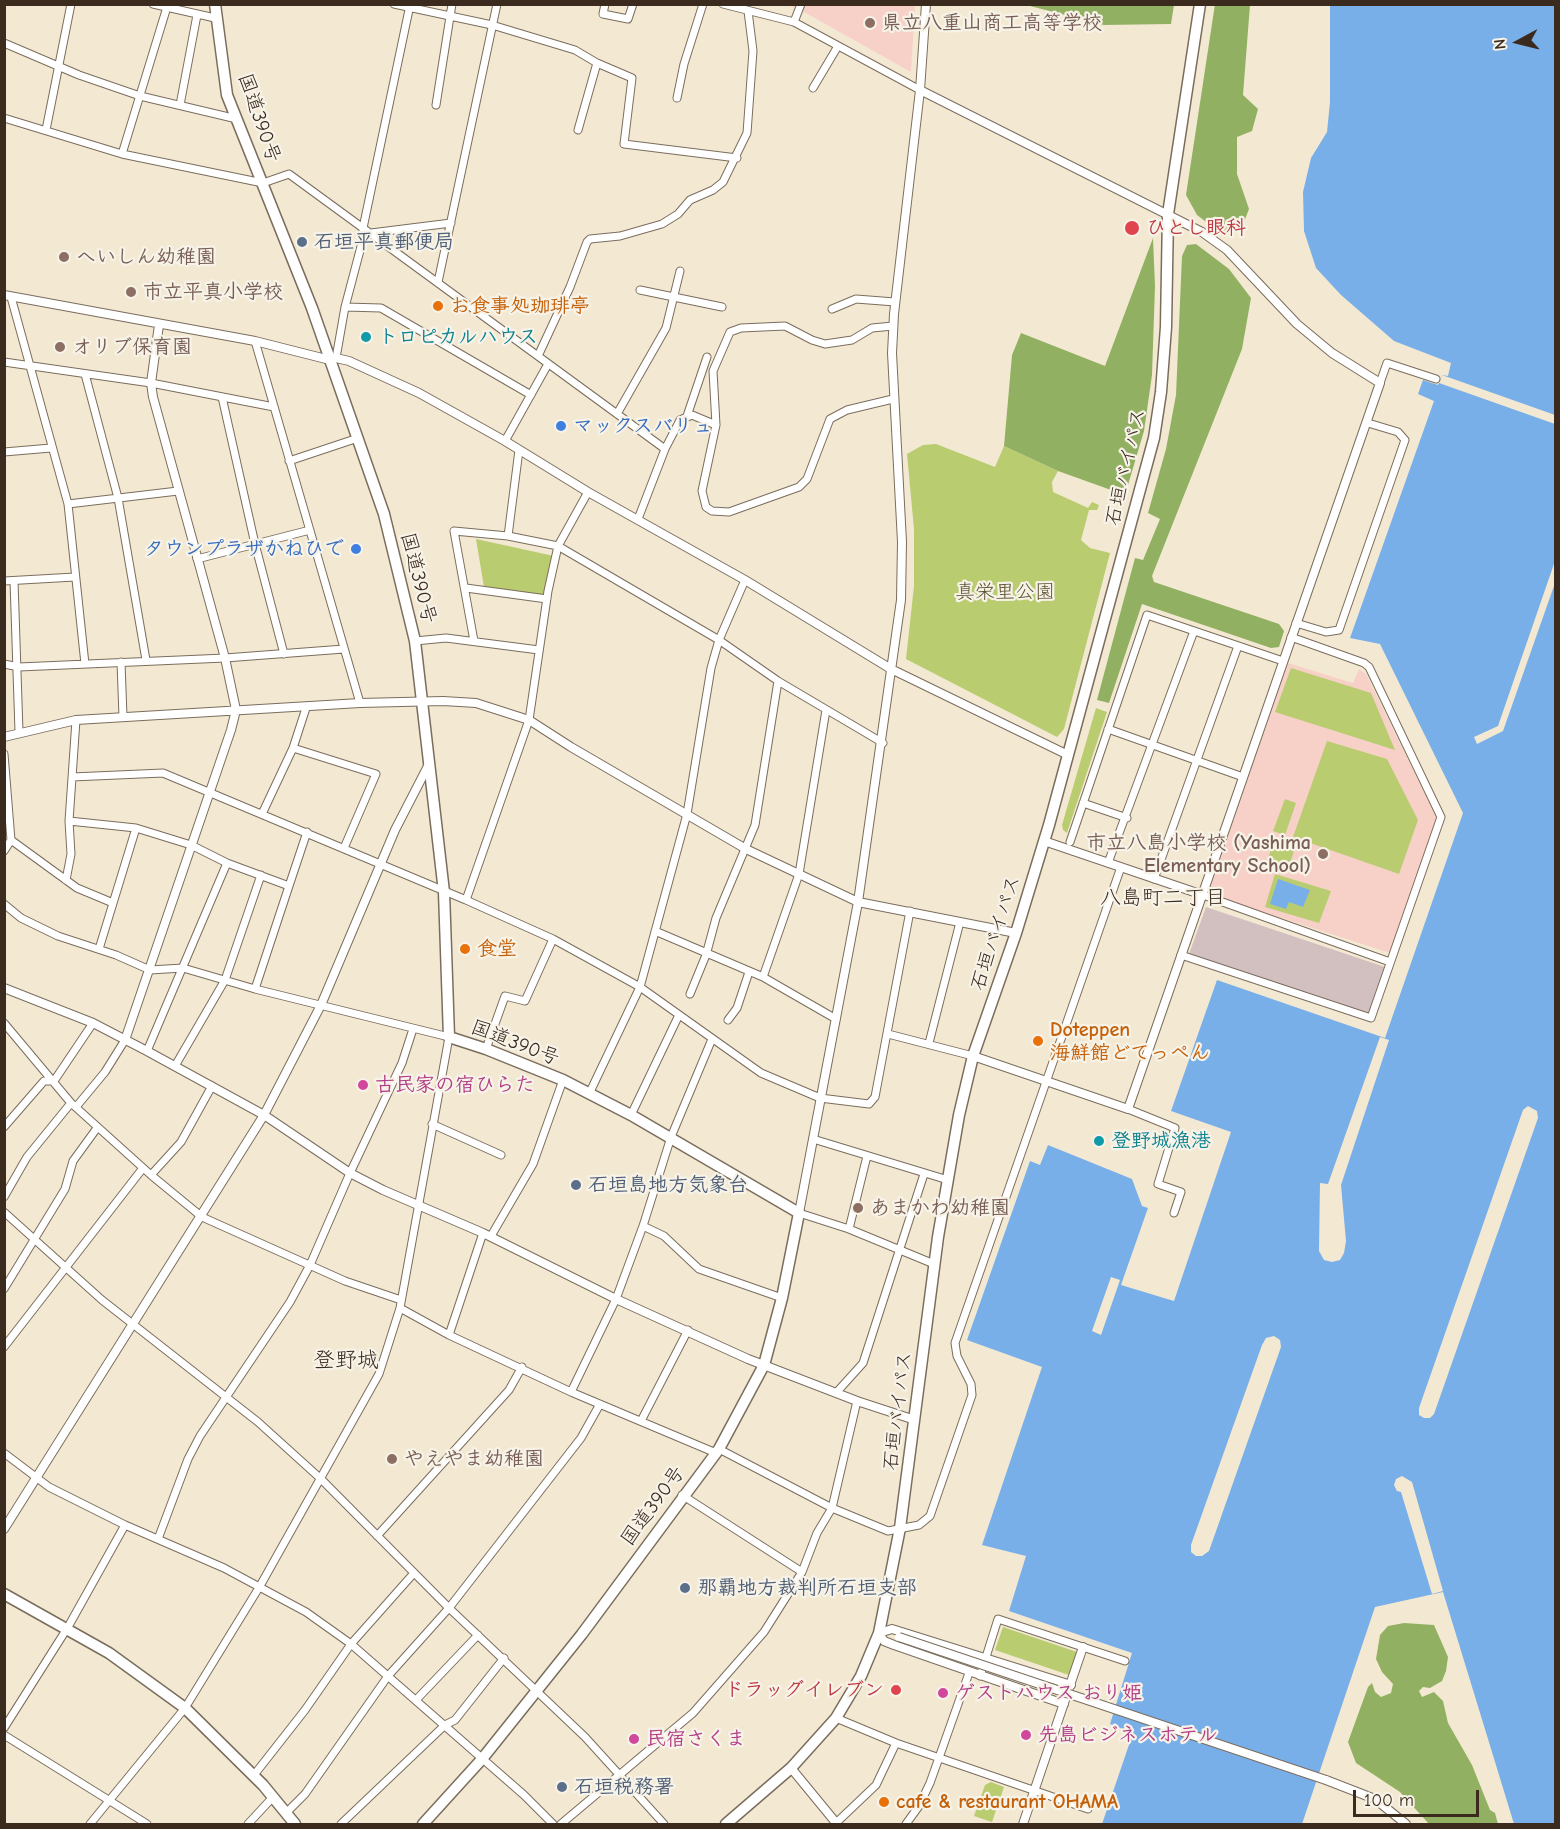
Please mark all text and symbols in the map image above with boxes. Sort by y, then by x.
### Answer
place label: 県立八重山商工高等学校 [882,11,1102,35]
north arrow [1488,12,1548,72]
marker: 県立八重山商工高等学校 [863,16,877,30]
text: N [1491,38,1510,50]
street label: 国道390号 [233,70,285,166]
place label: ひとし眼科 [1146,216,1246,240]
marker: ひとし眼科 [1123,219,1141,237]
place label: 石垣平真郵便局 [314,230,454,254]
marker: 石垣平真郵便局 [295,235,309,249]
place label: へいしん幼稚園 [76,245,216,269]
marker: へいしん幼稚園 [57,250,71,264]
place label: 市立平真小学校 [143,280,283,304]
marker: 市立平真小学校 [124,285,138,299]
place label: お食事処珈琲亭 [450,294,590,318]
marker: お食事処珈琲亭 [431,299,445,313]
place label: トロピカルハウス [378,325,538,349]
marker: トロピカルハウス [359,330,373,344]
place label: オリブ保育園 [72,335,192,359]
marker: オリブ保育園 [53,340,67,354]
street label: 石垣バイパス [1101,406,1151,528]
place label: マックスバリュ [573,414,713,438]
marker: マックスバリュ [554,419,568,433]
street label: 国道390号 [395,530,441,626]
place label: タウンプラザかねひで [144,537,344,561]
marker: タウンプラザかねひで [349,542,363,556]
park label: 真栄里公園 [955,580,1055,604]
place label: 市立八島小学校 (Yashima Elementary School) [1086,831,1311,878]
marker: 市立八島小学校 (Yashima Elementary School) [1316,847,1330,861]
street label: 石垣バイパス [966,872,1026,994]
district label: 八島町二丁目 [1100,885,1226,911]
place label: 食堂 [477,937,517,961]
marker: 食堂 [458,942,472,956]
street label: 国道390号 [467,1015,563,1071]
place label: Doteppen 海鮮館どてっぺん [1050,1018,1210,1065]
marker: Doteppen 海鮮館どてっぺん [1031,1034,1045,1048]
place label: 古民家の宿ひらた [375,1073,535,1097]
marker: 古民家の宿ひらた [356,1078,370,1092]
place label: 登野城漁港 [1111,1129,1211,1153]
marker: 登野城漁港 [1092,1134,1106,1148]
place label: 石垣島地方気象台 [588,1173,748,1197]
marker: 石垣島地方気象台 [569,1178,583,1192]
place label: あまかわ幼稚園 [870,1196,1010,1220]
marker: あまかわ幼稚園 [851,1201,865,1215]
district label: 登野城 [313,1348,379,1374]
street label: 石垣バイパス [879,1350,917,1472]
place label: やえやま幼稚園 [404,1447,544,1471]
marker: やえやま幼稚園 [385,1452,399,1466]
street label: 国道390号 [616,1461,690,1551]
place label: 那覇地方裁判所石垣支部 [697,1576,917,1600]
marker: 那覇地方裁判所石垣支部 [678,1581,692,1595]
place label: ドラッグイレブン [724,1678,884,1702]
place label: ゲストハウス おり姫 [955,1681,1142,1705]
marker: ドラッグイレブン [889,1683,903,1697]
marker: ゲストハウス おり姫 [936,1686,950,1700]
place label: 先島ビジネスホテル [1038,1723,1218,1747]
place label: 民宿さくま [646,1727,746,1751]
marker: 先島ビジネスホテル [1019,1728,1033,1742]
marker: 民宿さくま [627,1732,641,1746]
place label: 石垣税務署 [574,1775,674,1799]
scale bar [1356,1778,1482,1816]
marker: 石垣税務署 [555,1780,569,1794]
place label: cafe & restaurant OHAMA [896,1790,1118,1814]
text: 100 m [1364,1790,1414,1811]
marker: cafe & restaurant OHAMA [877,1795,891,1809]

